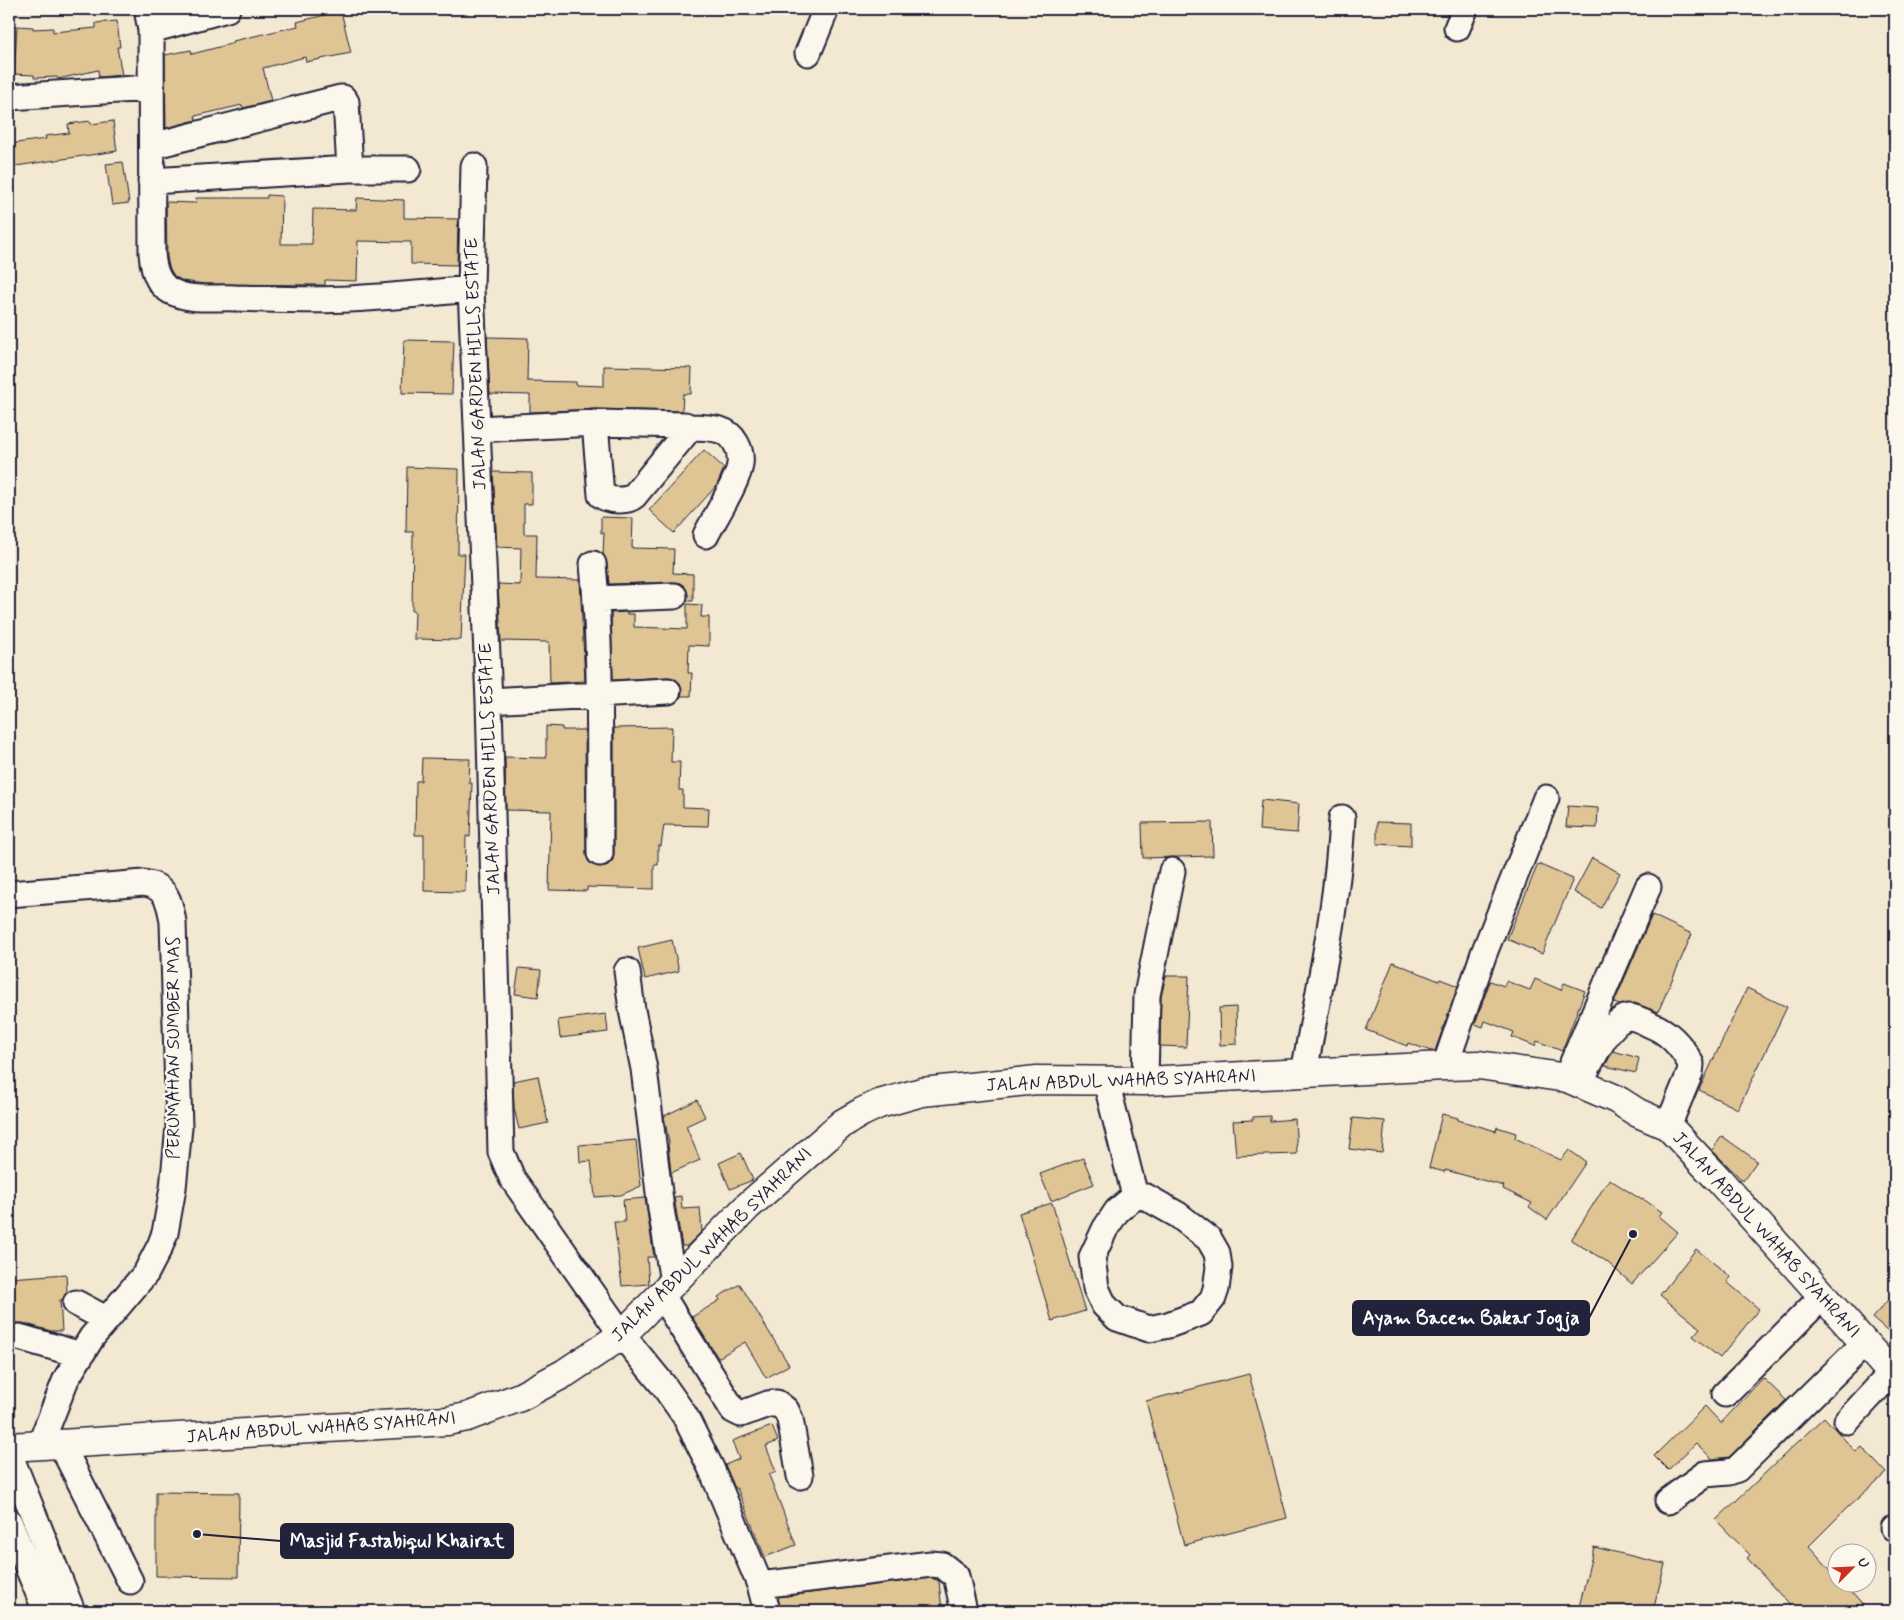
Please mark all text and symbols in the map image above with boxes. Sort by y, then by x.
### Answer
street label: JALAN GARDEN HILLS ESTATE [460,237,492,491]
street label: JALAN GARDEN HILLS ESTATE [474,642,506,896]
street label: PERUMAHAN SUMBER MAS [162,937,186,1159]
street label: JALAN ABDUL WAHAB SYAHRANI [986,1064,1256,1098]
street label: JALAN ABDUL WAHAB SYAHRANI [1667,1127,1865,1343]
street label: JALAN ABDUL WAHAB SYAHRANI [607,1143,817,1347]
callout: Ayam Bacem Bakar Jogja [1353,1301,1589,1335]
text: Ayam Bacem Bakar Jogja [1362,1306,1580,1332]
street label: JALAN ABDUL WAHAB SYAHRANI [185,1407,457,1449]
callout: Masjid Fastabiqul Khairat [281,1524,513,1558]
text: Masjid Fastabiqul Khairat [290,1529,505,1555]
north arrow [1826,1542,1876,1592]
text: U [1853,1555,1873,1571]

